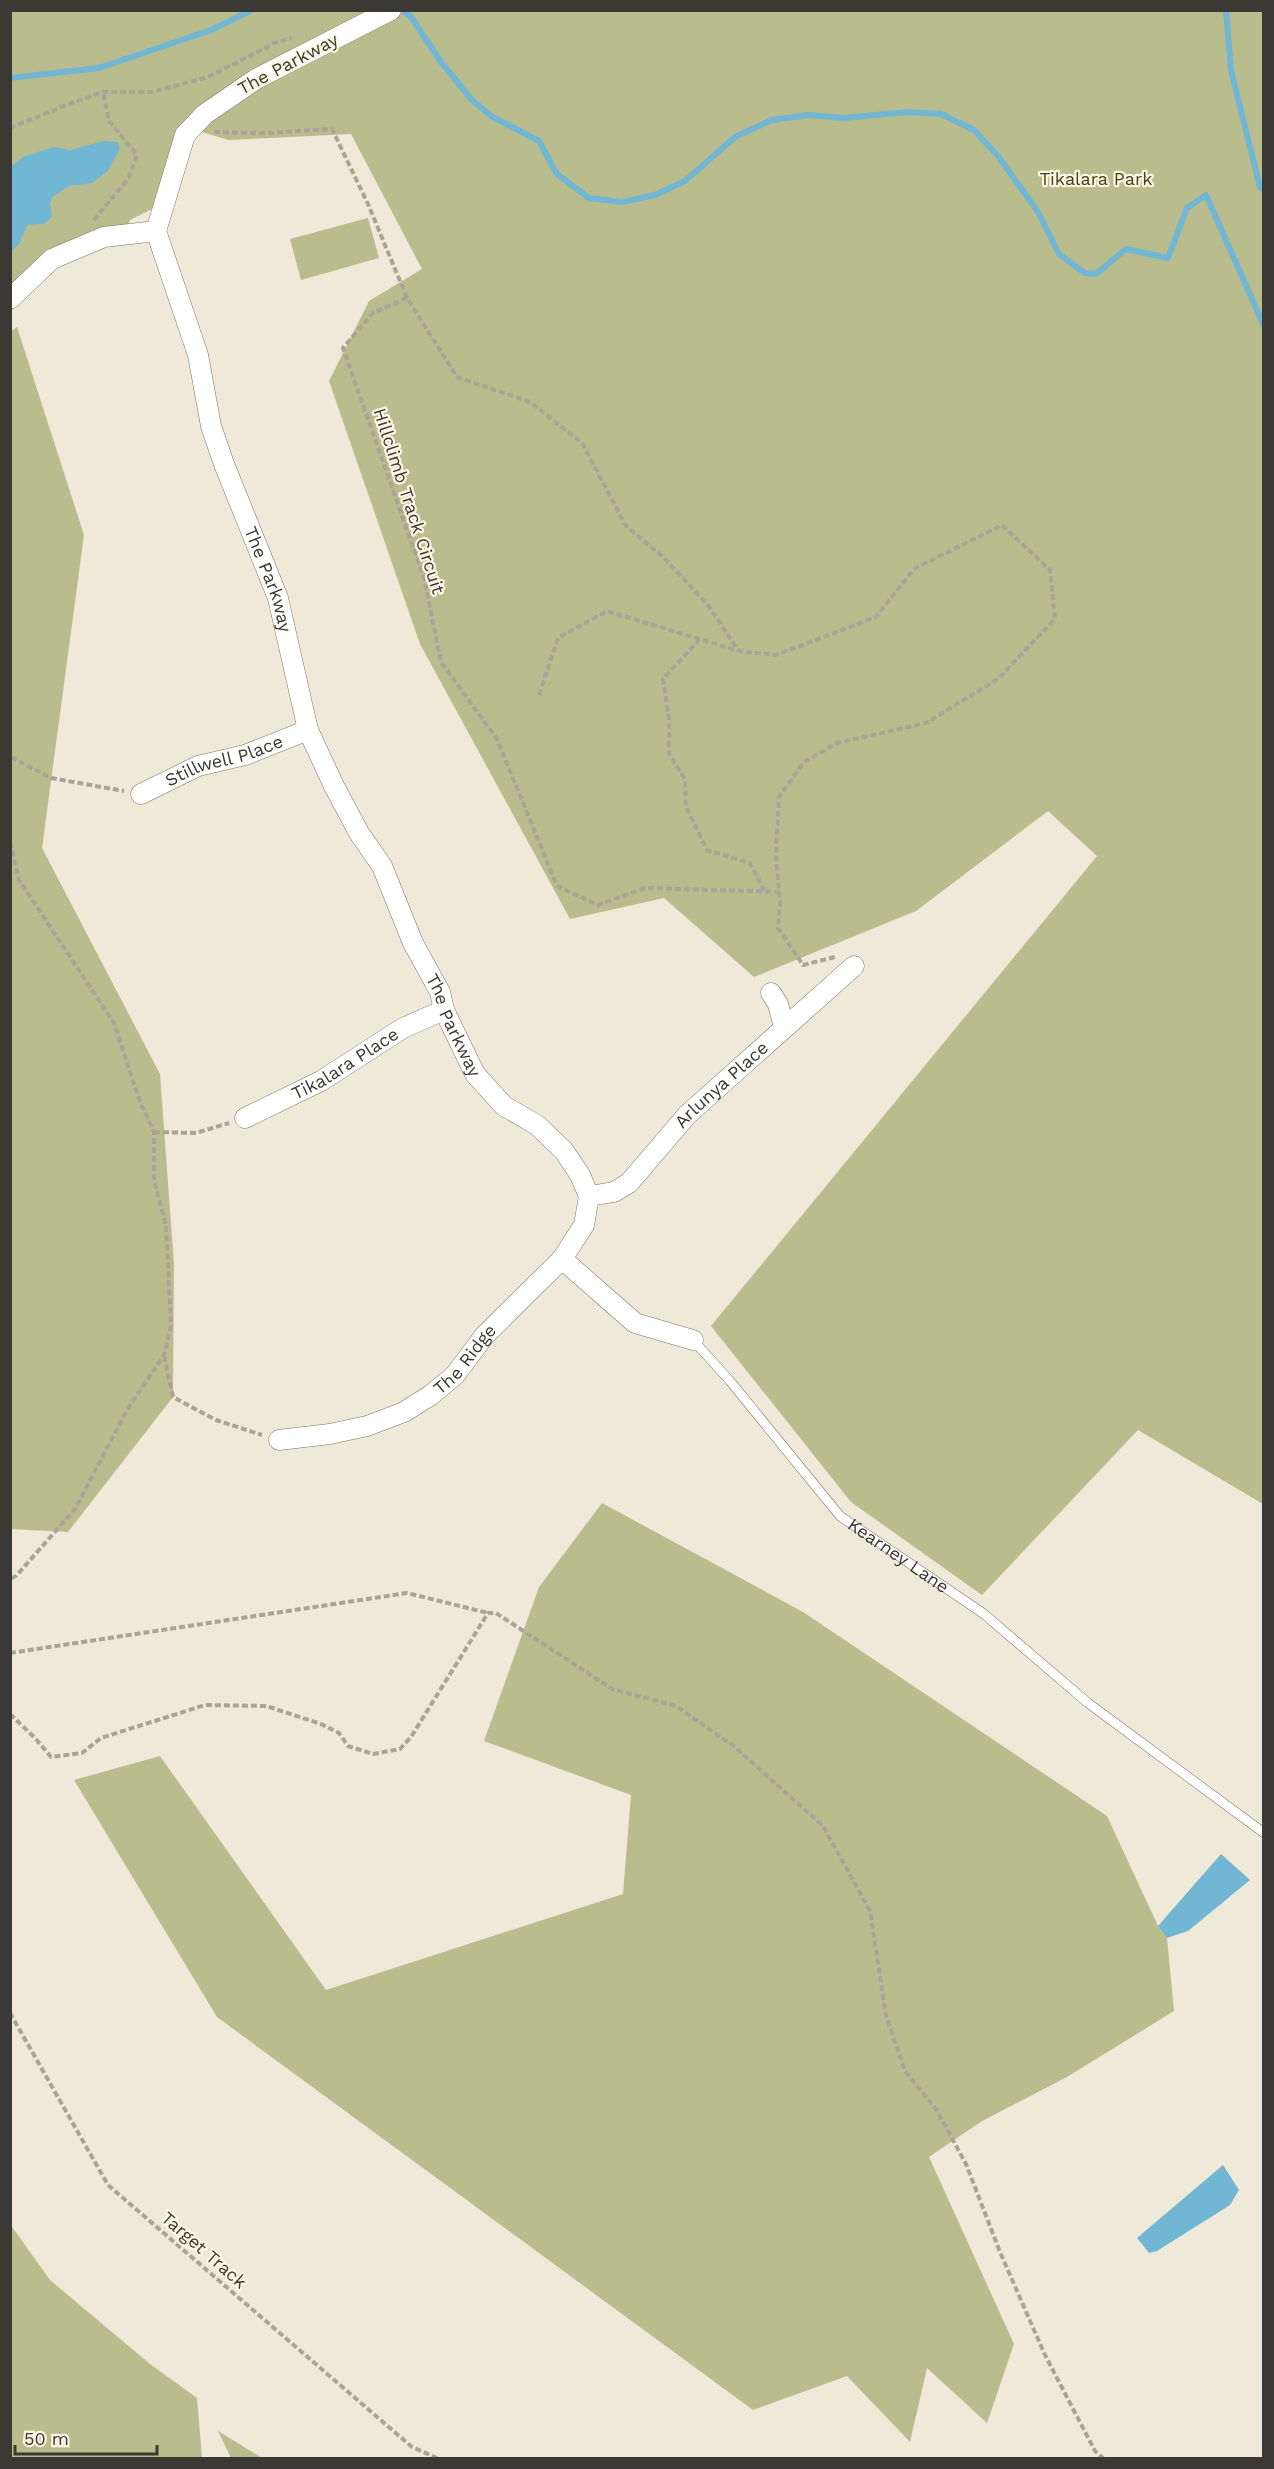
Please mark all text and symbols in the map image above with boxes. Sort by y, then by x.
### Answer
street label: The Parkway [234,28,342,99]
park label: Tikalara Park [1039,168,1153,189]
street label: Hillclimb Track Circuit [369,405,450,597]
street label: The Parkway [240,524,297,635]
street label: Stillwell Place [162,730,286,791]
street label: The Parkway [422,970,486,1081]
street label: Tikalara Place [288,1023,402,1104]
street label: Arlunya Place [670,1037,772,1132]
street label: The Ridge [429,1319,500,1399]
street label: Kearney Lane [844,1514,953,1597]
street label: Target Track [157,2207,251,2292]
scale bar [15,2418,158,2456]
text: 50 m [24,2428,69,2449]

